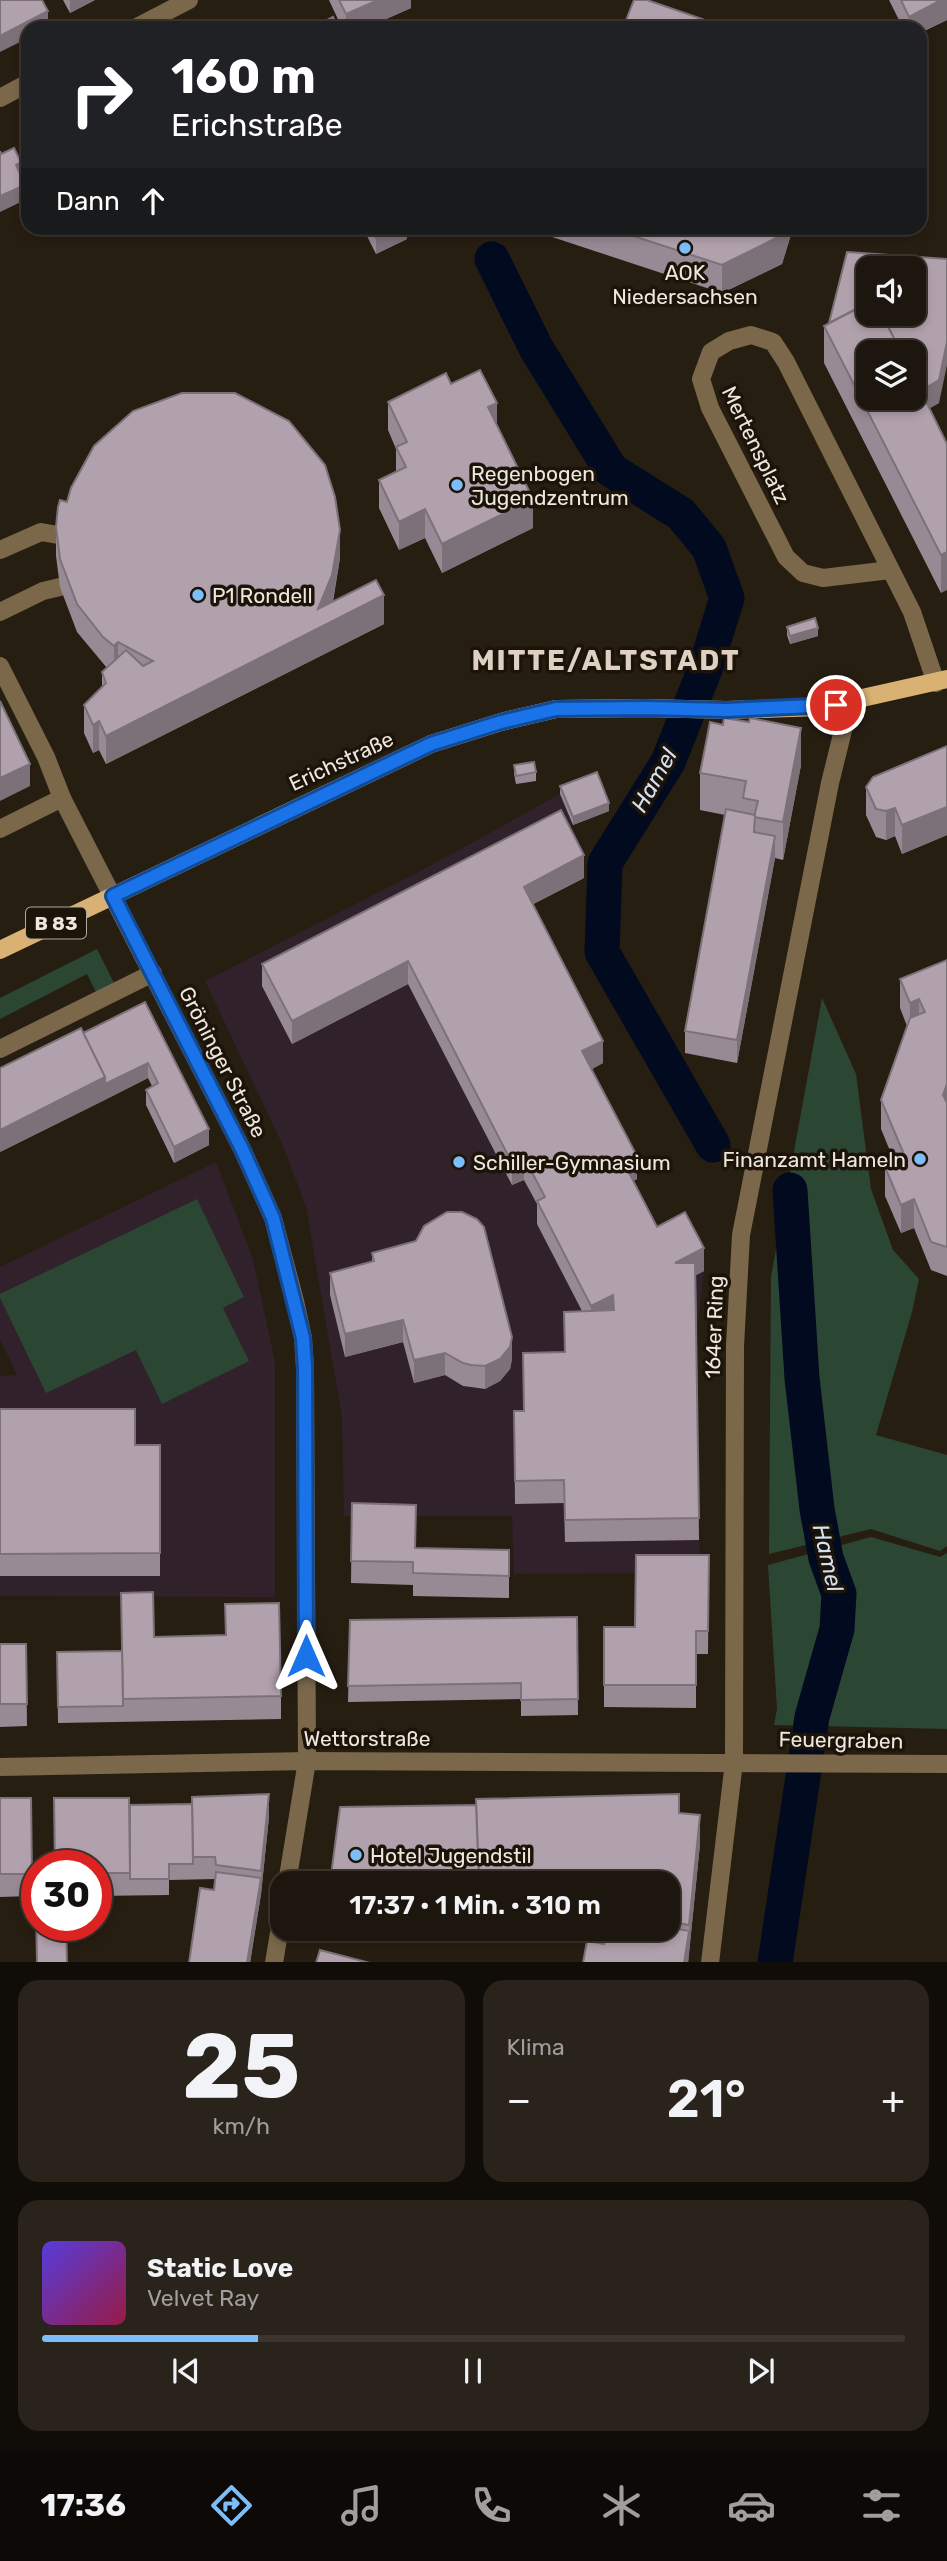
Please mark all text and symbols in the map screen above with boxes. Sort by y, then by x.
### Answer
text: 160 m [171,47,316,105]
icon: right [56,49,147,140]
text: Erichstraße [171,106,343,144]
icon: ahead [134,182,172,220]
text: Dann [56,186,120,217]
marker: AOK Niedersachsen [677,240,693,256]
map controls [856,256,926,410]
button: sound [856,256,926,326]
place label: AOK Niedersachsen [612,260,758,309]
button: layers [856,340,926,410]
street label: Mertensplatz [717,382,795,508]
place label: Regenbogen Jugendzentrum [471,461,629,510]
marker: Regenbogen Jugendzentrum [449,477,465,493]
place label: P1 Rondell [212,583,312,608]
marker: P1 Rondell [190,587,206,603]
district label: MITTE/ALTSTADT [471,644,741,677]
pin [806,675,866,735]
icon: arrive [817,686,855,724]
street label: Erichstraße [285,726,397,796]
water label: Hamel [625,743,683,817]
road number: B 83 [26,908,86,939]
street label: Gröninger Straße [174,982,272,1142]
place label: Finanzamt Hameln [723,1147,906,1172]
place label: Schiller-Gymnasium [473,1150,671,1175]
marker: Finanzamt Hameln [912,1151,928,1167]
marker: Schiller-Gymnasium [451,1154,467,1170]
street label: 164er Ring [700,1275,728,1379]
water label: Hamel [807,1521,849,1595]
position arrow [269,1619,343,1693]
street label: Wettorstraße [304,1726,430,1751]
street label: Feuergraben [778,1726,904,1754]
place label: Hotel Jugendstil [370,1843,532,1868]
marker: Hotel Jugendstil [348,1847,364,1863]
speed limit sign: 30 [21,1850,112,1941]
text: 17:37 · 1 Min. · 310 m [349,1890,601,1921]
text: 25 [182,2012,300,2120]
text: Klima [507,2033,565,2061]
text: 21° [667,2068,746,2130]
text: − [507,2077,531,2123]
text: + [881,2077,905,2123]
text: km/h [213,2112,270,2140]
text: Static Love [147,2253,293,2284]
text: Velvet Ray [147,2284,259,2312]
icon: previous [167,2352,205,2390]
icon: pause [454,2352,492,2390]
icon: next [742,2352,780,2390]
icon: directions [207,2481,256,2530]
icon: music [337,2481,386,2530]
icon: phone [467,2481,516,2530]
icon: climate [597,2481,646,2530]
icon: car [727,2481,776,2530]
icon: filters [857,2481,906,2530]
text: 17:36 [41,2486,126,2524]

